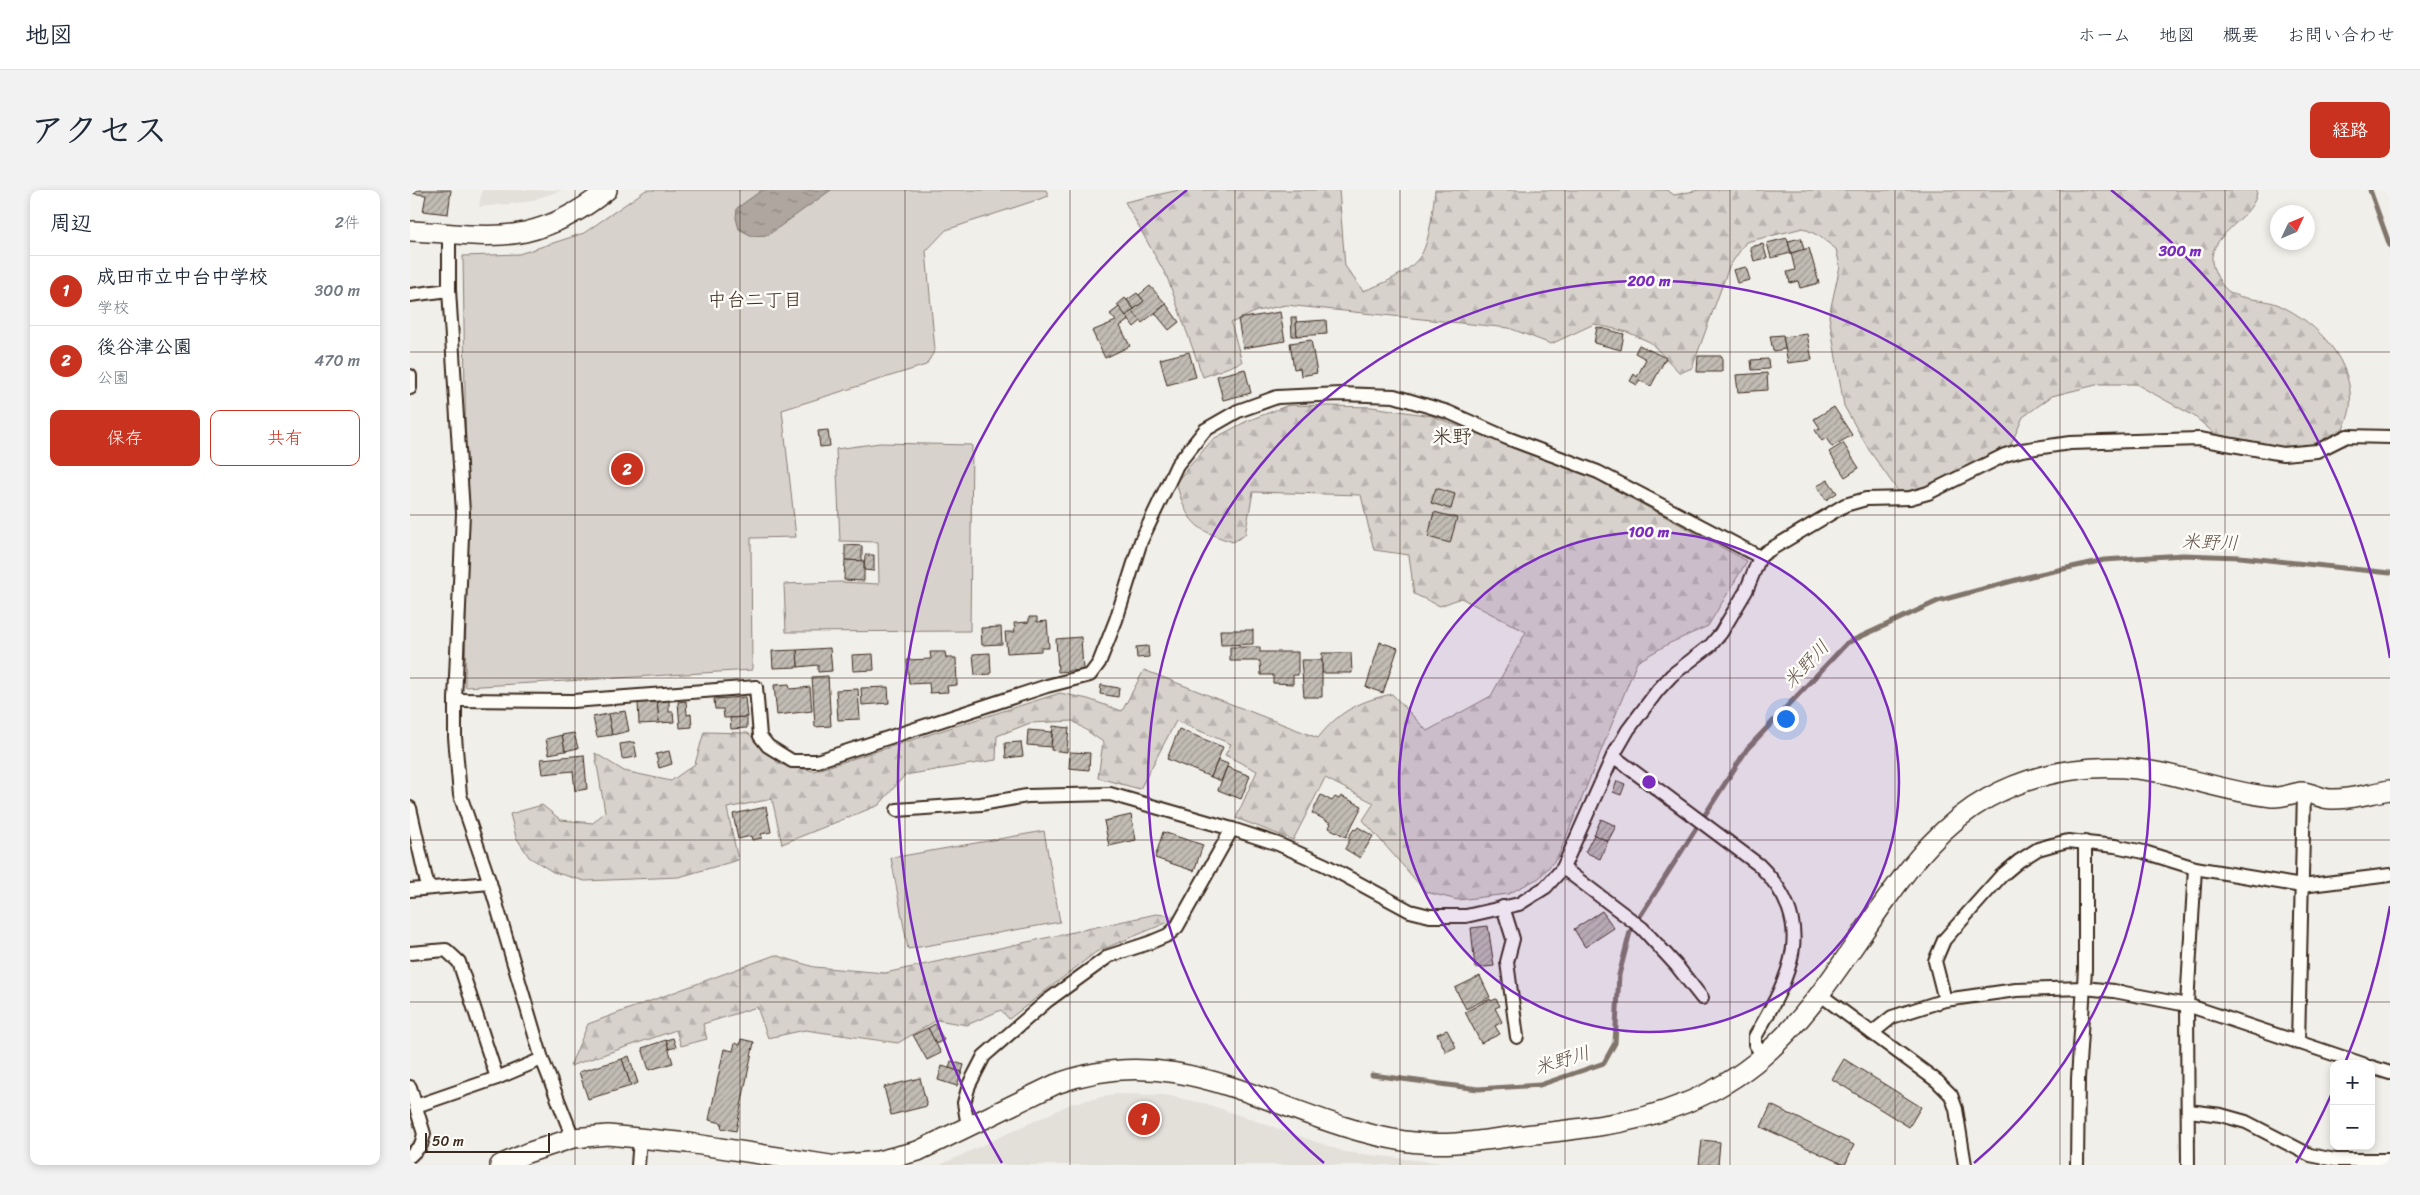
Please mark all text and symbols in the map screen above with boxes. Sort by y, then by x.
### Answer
text: 地図 [25,14,73,56]
text: ホーム [2078,19,2131,51]
text: 地図 [2159,19,2195,51]
text: 概要 [2223,19,2259,51]
text: お問い合わせ [2287,19,2395,51]
text: アクセス [30,99,168,161]
button: 経路 [2310,102,2390,158]
text: 周辺 [50,204,92,242]
north arrow [2270,205,2315,250]
text: 2件 [335,208,360,237]
text: 300 m [2158,238,2202,264]
text: 成田市立中台中学校 [97,260,268,293]
text: 200 m [1626,268,1671,294]
text: 1 [63,276,69,305]
text: 300 m [315,276,360,305]
district label: 中台二丁目 [707,283,803,316]
text: 学校 [97,293,129,322]
text: 後谷津公園 [97,330,192,363]
text: 2 [61,346,71,375]
text: 470 m [314,346,360,375]
text: 公園 [97,363,129,392]
button: 保存 [50,410,200,466]
button: 共有 [210,410,360,466]
district label: 米野 [1432,419,1472,454]
pin: 2 [611,450,643,488]
text: 100 m [1629,519,1670,545]
water label: 米野川 [2181,525,2239,559]
water label: 米野川 [1774,632,1838,696]
your location [1773,706,1799,732]
centre of rings [1640,773,1658,791]
water label: 米野川 [1530,1036,1594,1084]
map controls [2330,1060,2375,1150]
button: + [2330,1060,2375,1105]
pin: 1 [1128,1100,1160,1138]
button: − [2330,1105,2375,1150]
text: 50 m [432,1129,464,1154]
scale bar [425,1130,550,1153]

